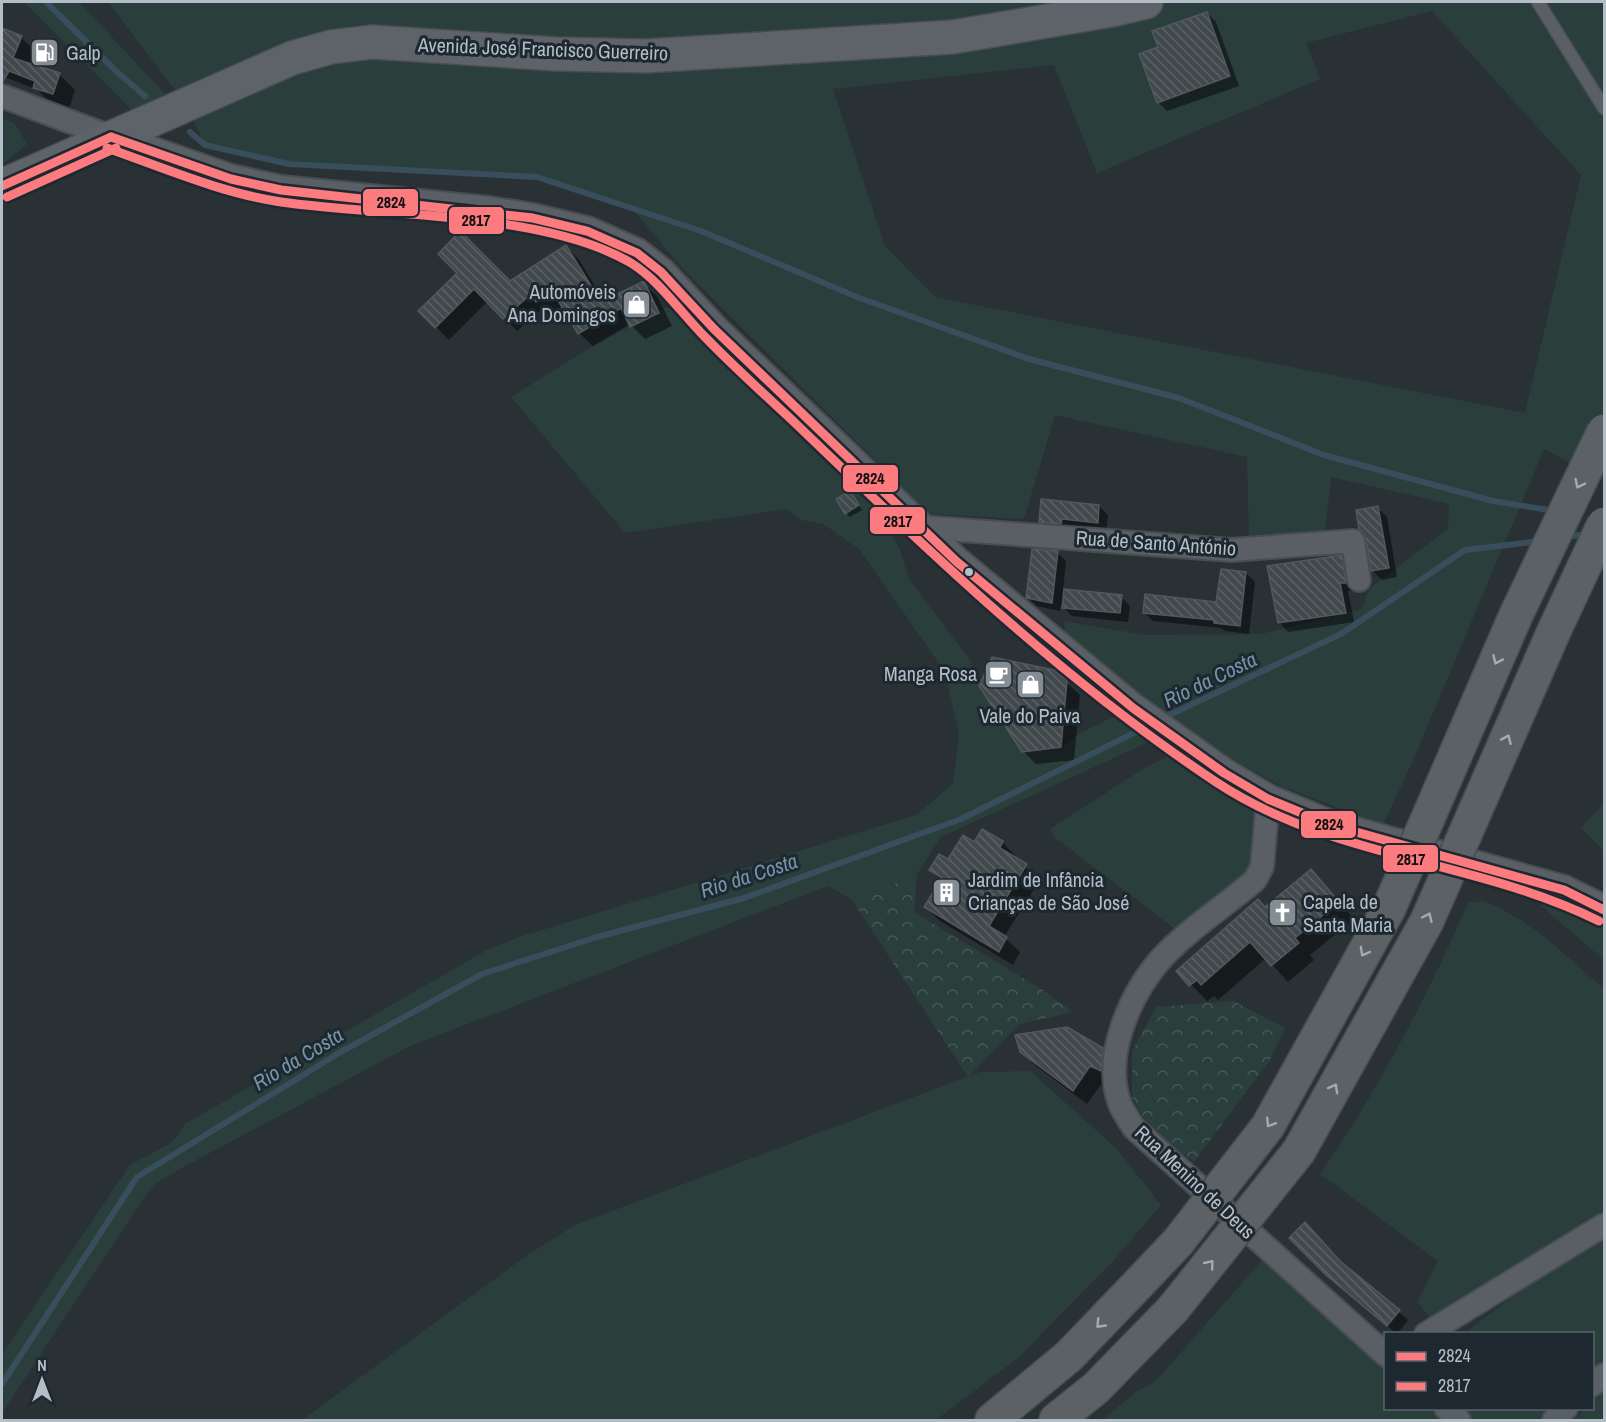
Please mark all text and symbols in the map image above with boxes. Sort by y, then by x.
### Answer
street label: Avenida José Francisco Guerreiro [416,31,669,66]
fuel station icon: Galp [29,37,61,69]
place label: Galp [66,39,101,66]
line badge: 2824 [362,188,419,217]
text: 2824 [376,191,406,213]
line badge: 2817 [448,206,505,235]
text: 2817 [461,209,491,231]
place label: Automóveis Ana Domingos [507,278,616,328]
shop icon: Automóveis Ana Domingos [621,288,653,320]
line badge: 2824 [842,464,899,493]
text: 2824 [855,467,885,489]
one-way arrow [1575,477,1587,488]
line badge: 2817 [869,506,926,535]
text: 2817 [883,510,913,532]
street label: Rua de Santo António [1075,523,1237,562]
unlabelled marker [963,566,975,578]
water label: Rio da Costa [1158,644,1261,715]
one-way arrow [1492,654,1504,665]
cafe icon: Manga Rosa [982,658,1014,690]
place label: Manga Rosa [884,660,977,687]
shop icon: Vale do Paiva [1014,669,1046,701]
place label: Vale do Paiva [980,702,1080,729]
one-way arrow [1500,734,1512,745]
line badge: 2824 [1300,810,1357,839]
text: 2824 [1314,813,1344,835]
line badge: 2817 [1382,844,1439,873]
water label: Rio da Costa [697,846,801,905]
text: 2817 [1396,848,1426,870]
place label: Jardim de Infância Crianças de São José [968,866,1129,916]
building icon: Jardim de Infância Crianças de São José [931,876,963,908]
place label: Capela de Santa Maria [1303,888,1392,938]
church icon: Capela de Santa Maria [1266,897,1298,929]
one-way arrow [1421,912,1433,923]
one-way arrow [1360,946,1371,957]
water label: Rio da Costa [247,1020,348,1097]
one-way arrow [1327,1083,1338,1094]
one-way arrow [1265,1117,1277,1127]
street label: Rua Menino de Deus [1129,1119,1261,1244]
one-way arrow [1203,1260,1214,1271]
one-way arrow [1097,1316,1108,1327]
legend [1384,1332,1594,1410]
text: 2824 [1438,1343,1471,1368]
north arrow [12,1350,72,1410]
text: N [37,1354,47,1376]
text: 2817 [1438,1373,1471,1398]

